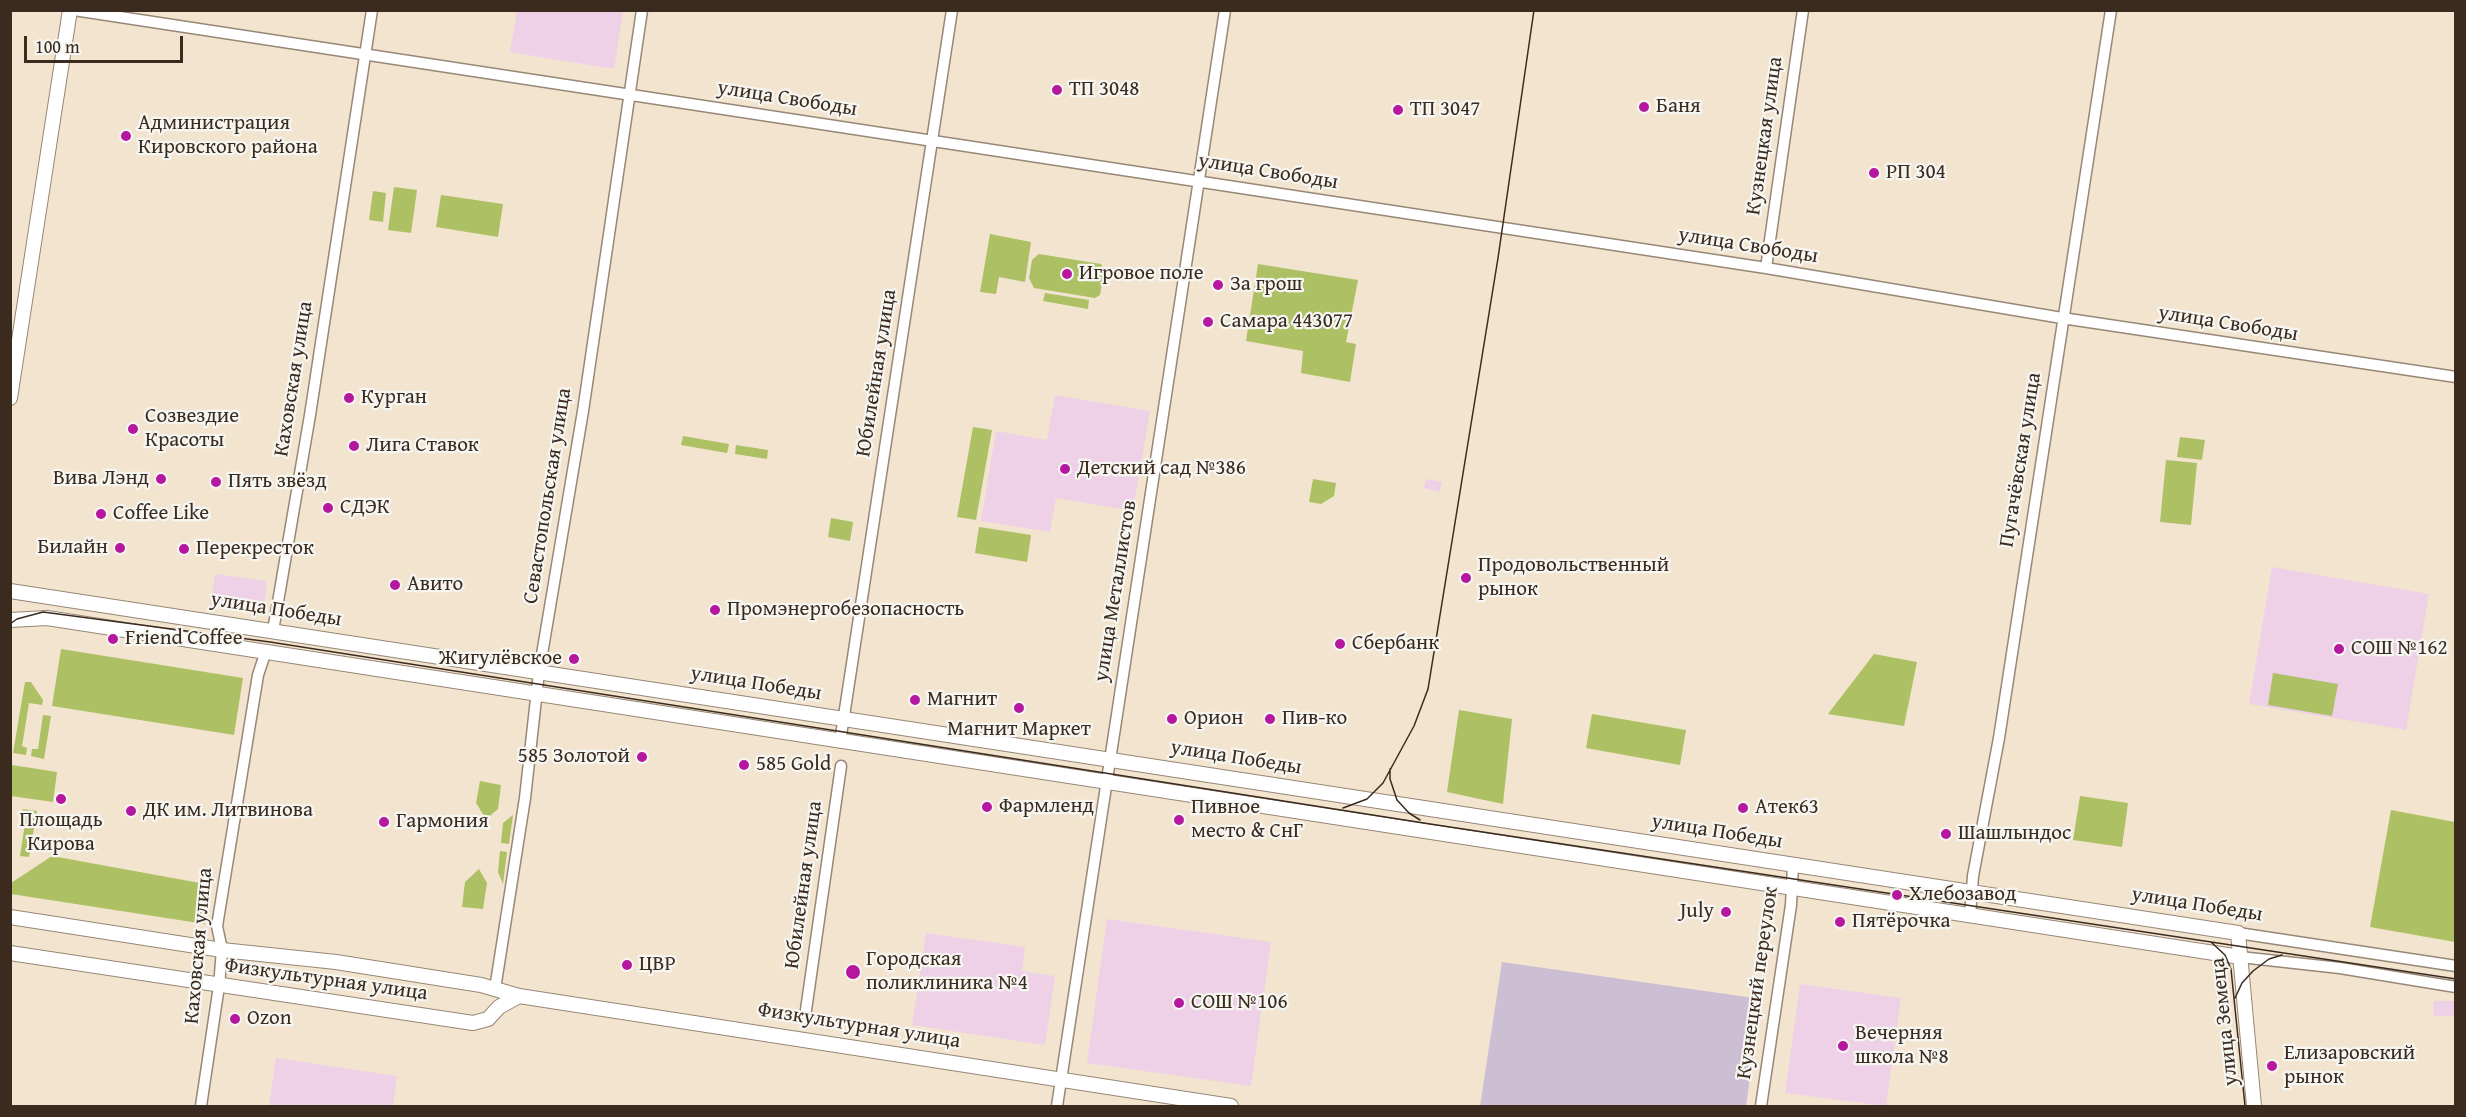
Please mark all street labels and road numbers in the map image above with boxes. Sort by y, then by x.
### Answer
street label: Кузнецкая улица [1741,55,1789,217]
street label: улица Свободы [715,76,859,122]
street label: улица Свободы [1196,149,1340,195]
street label: улица Свободы [1676,223,1820,269]
street label: Юбилейная улица [851,287,903,459]
street label: Каховская улица [269,300,319,458]
street label: улица Свободы [2156,301,2300,347]
street label: Пугачёвская улица [1995,371,2047,549]
street label: Севастопольская улица [519,386,577,606]
street label: улица Металлистов [1089,498,1143,684]
street label: улица Победы [209,587,343,633]
street label: улица Победы [689,661,823,707]
street label: улица Победы [1169,735,1303,781]
street label: Юбилейная улица [780,799,828,971]
street label: улица Победы [1650,809,1784,855]
street label: Каховская улица [180,867,218,1025]
street label: улица Победы [2130,882,2264,928]
street label: Кузнецкий переулок [1732,885,1784,1081]
street label: Физкультурная улица [223,953,429,1007]
street label: улица Земеца [2206,957,2244,1087]
street label: Физкультурная улица [756,998,962,1054]

